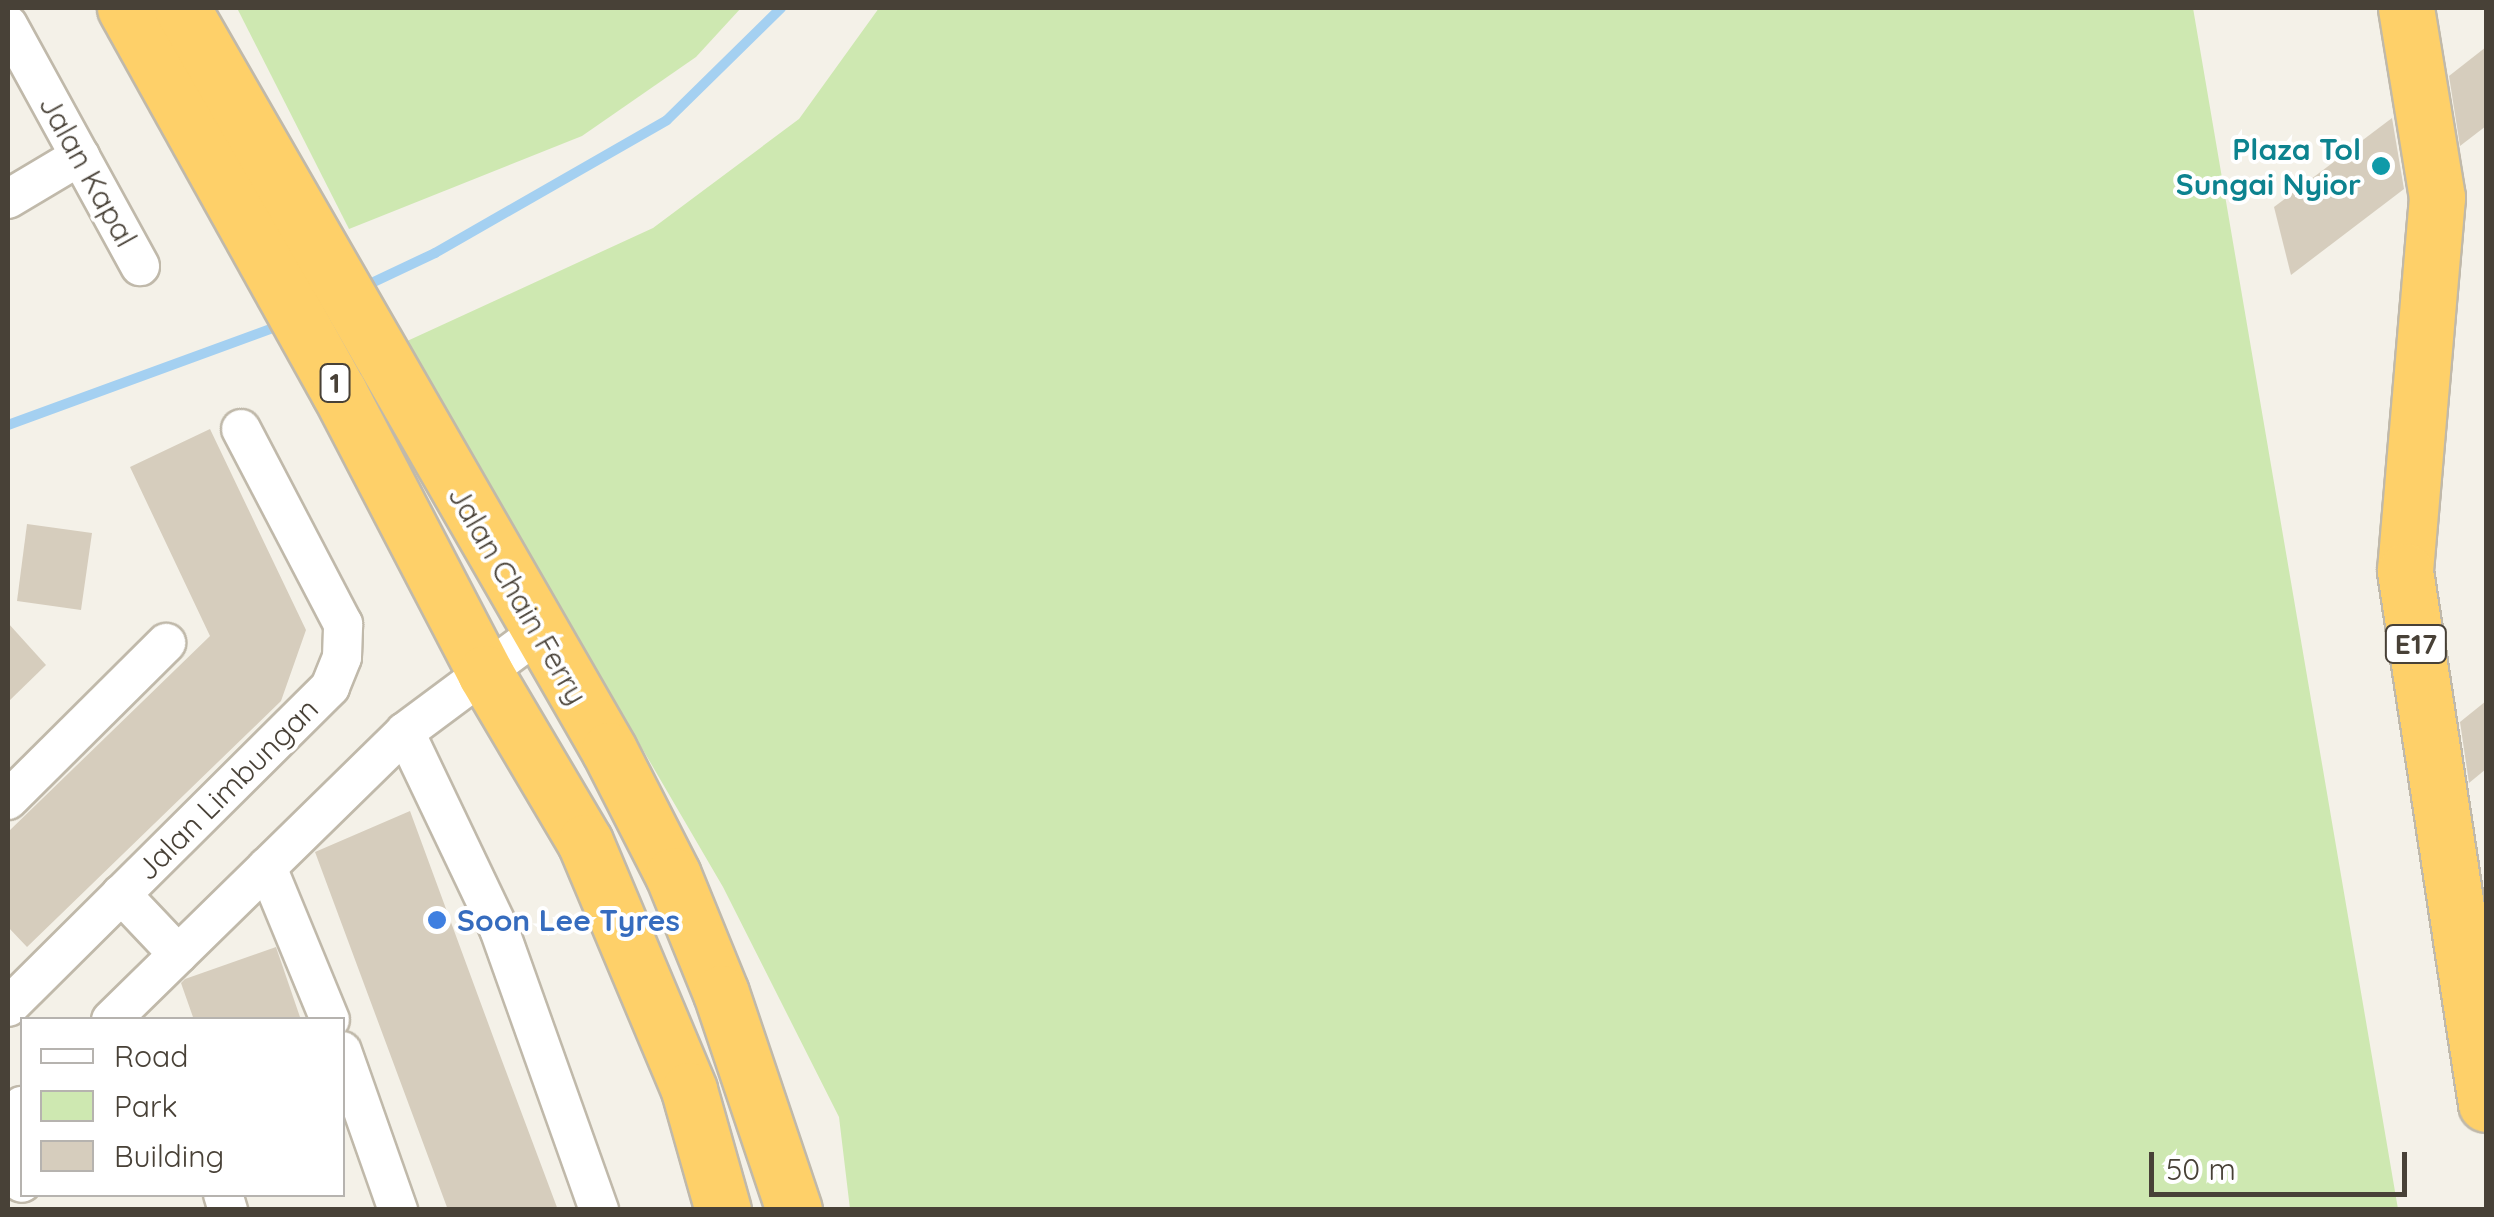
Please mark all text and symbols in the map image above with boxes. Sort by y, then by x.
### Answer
street label: Jalan Kapal [32,89,144,253]
place label: Plaza Tol Sungai Nyior [2176,131,2361,202]
marker: Plaza Tol Sungai Nyior [2370,155,2392,177]
road number: 1 [318,360,352,406]
street label: Jalan Chain Ferry [441,479,595,711]
road number: E17 [2384,621,2448,667]
street label: Jalan Limbungan [129,691,325,887]
place label: Soon Lee Tyres [457,902,680,938]
marker: Soon Lee Tyres [426,909,448,931]
legend [20,1017,345,1197]
text: Road [114,1037,188,1075]
text: Park [114,1087,178,1125]
scale bar [2154,1132,2412,1194]
text: Building [114,1137,224,1175]
text: 50 m [2166,1150,2236,1188]

